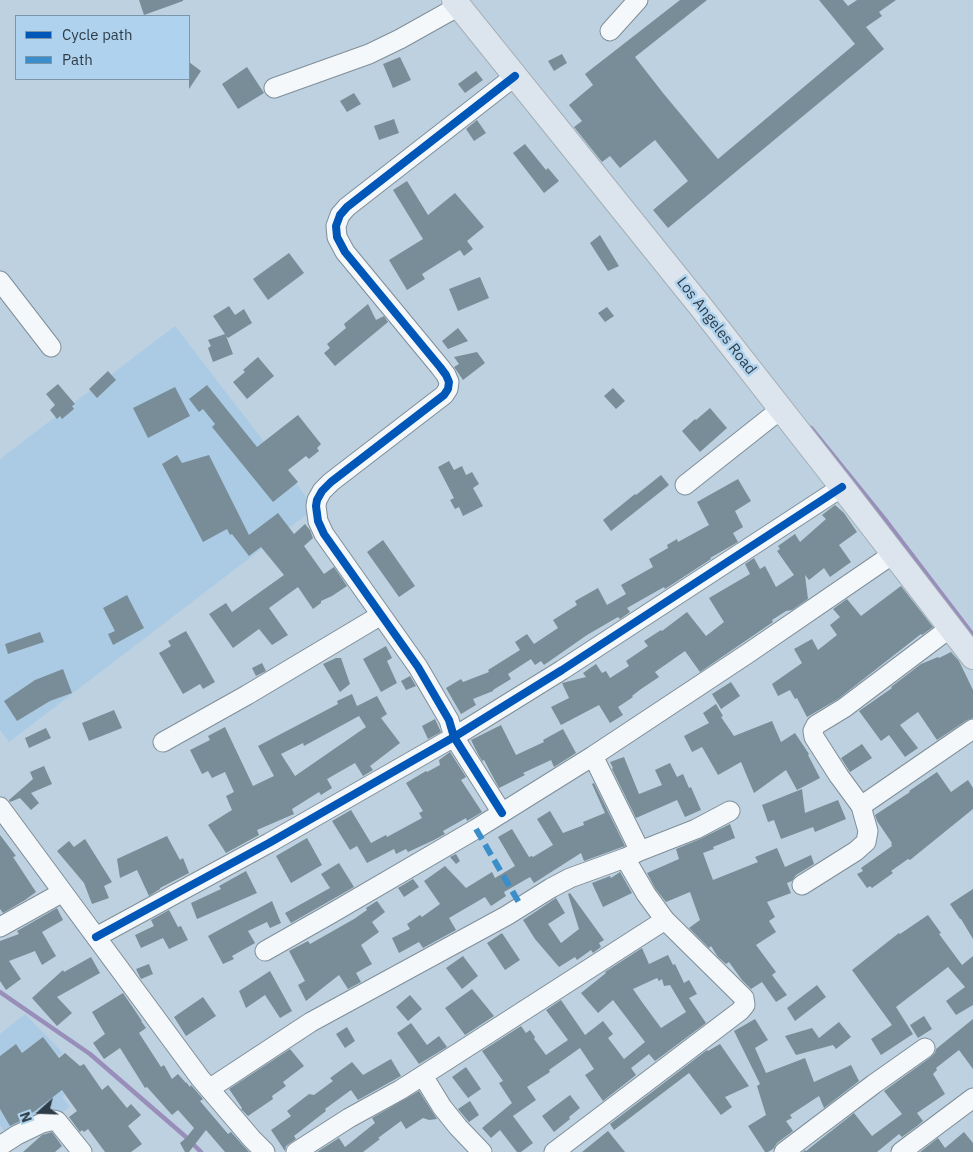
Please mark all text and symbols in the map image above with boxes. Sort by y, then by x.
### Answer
legend [15,15,190,80]
text: Cycle path [62,25,133,44]
text: Path [62,50,93,69]
street label: Los Angeles Road [672,274,760,378]
north arrow [15,1087,65,1137]
text: N [16,1109,36,1125]

